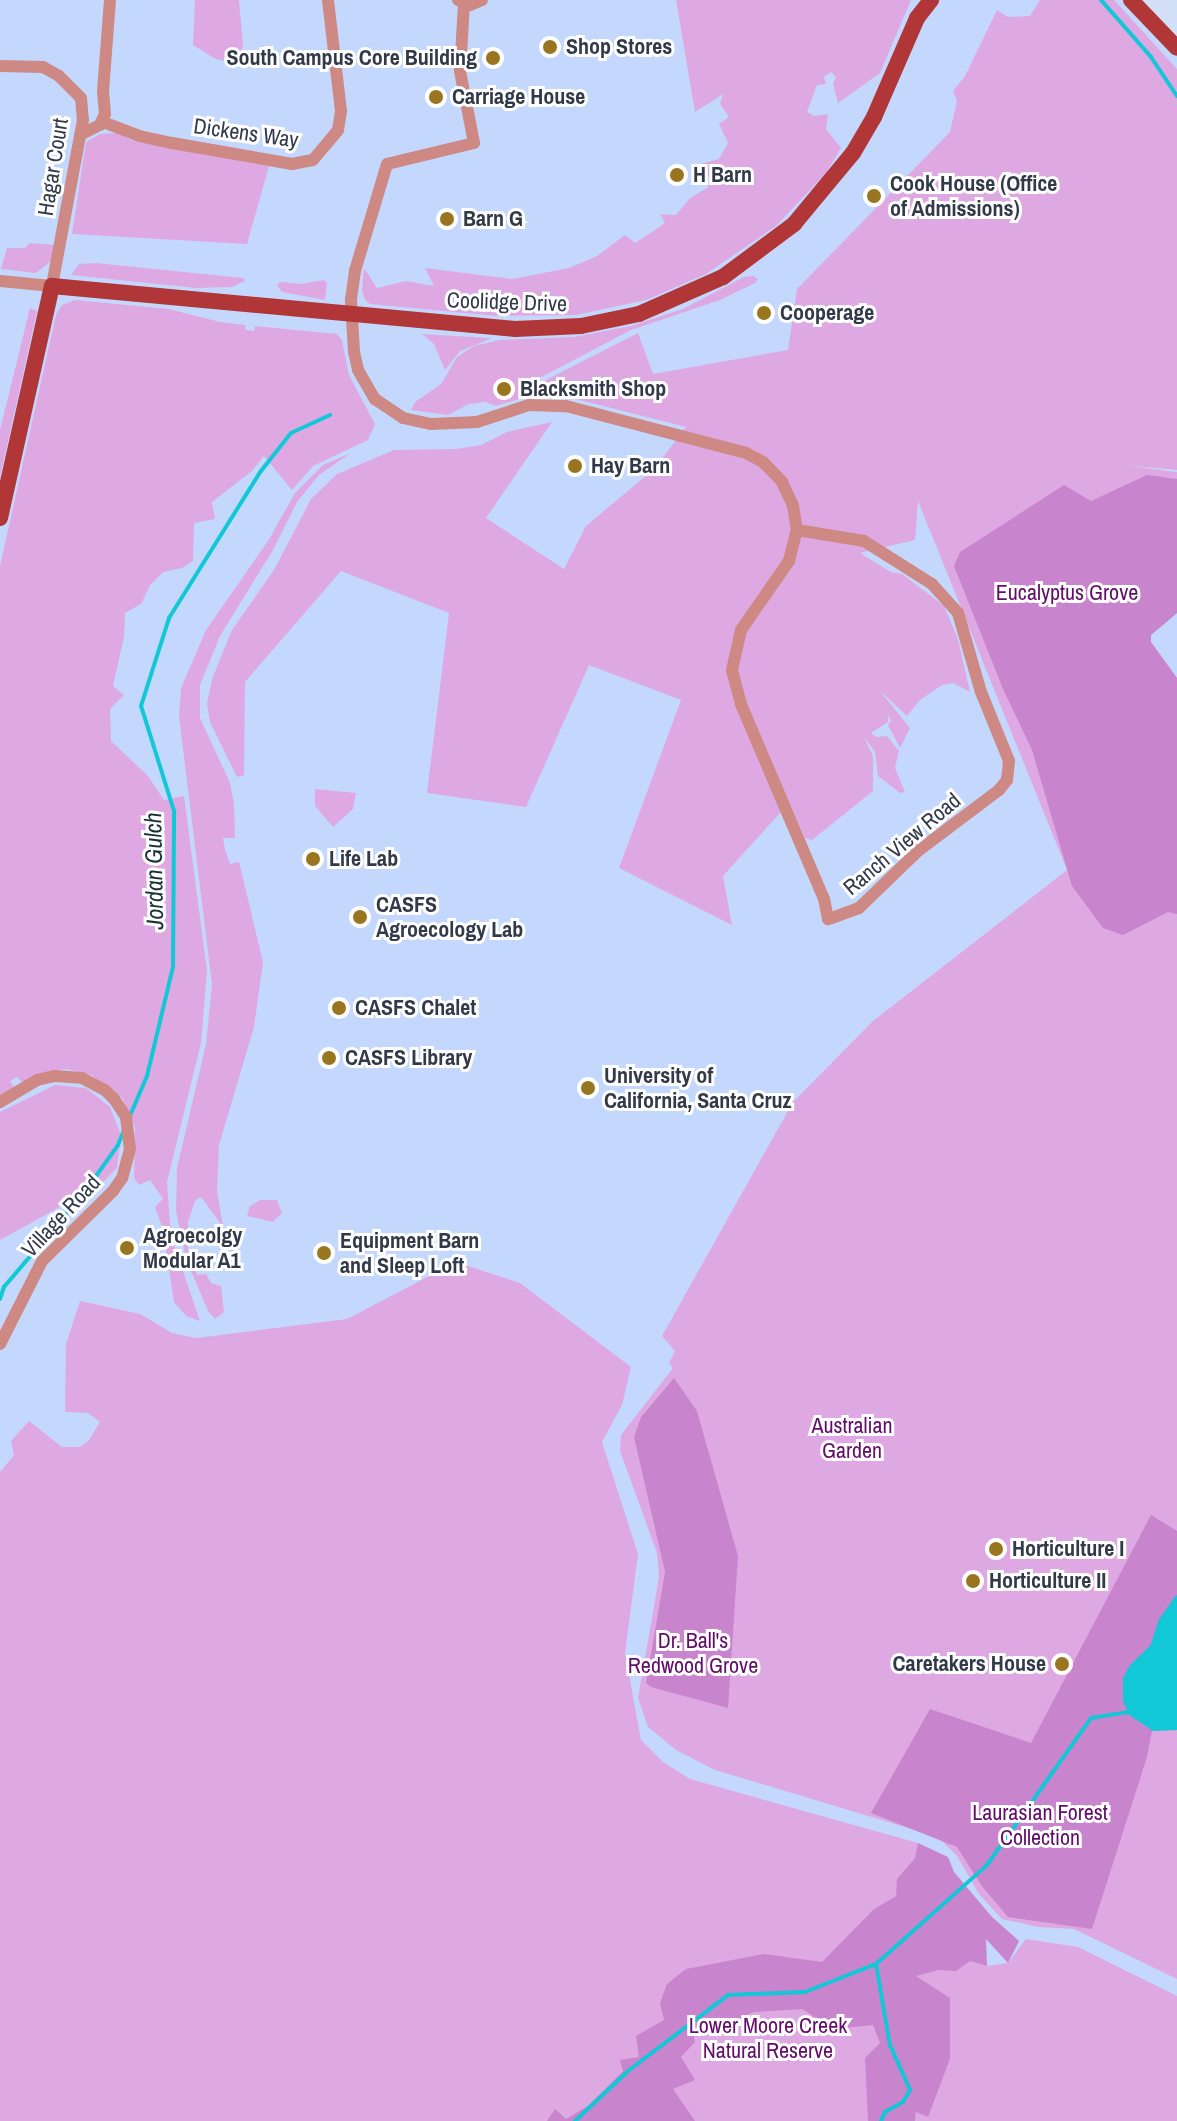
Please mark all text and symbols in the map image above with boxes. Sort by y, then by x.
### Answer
place label: Shop Stores [566,34,672,60]
marker: Shop Stores [541,38,559,56]
place label: South Campus Core Building [226,45,477,71]
marker: South Campus Core Building [484,49,502,67]
place label: Carriage House [452,84,585,110]
marker: Carriage House [427,88,445,106]
street label: Dickens Way [192,113,300,153]
street label: Hagar Court [32,116,74,218]
place label: H Barn [693,162,752,188]
marker: H Barn [668,166,686,184]
place label: Cook House (Office of Admissions) [890,170,1057,222]
marker: Cook House (Office of Admissions) [865,187,883,205]
place label: Barn G [463,206,523,232]
marker: Barn G [438,210,456,228]
street label: Coolidge Drive [446,287,568,317]
place label: Cooperage [780,300,874,326]
marker: Cooperage [755,304,773,322]
place label: Blacksmith Shop [520,376,666,402]
marker: Blacksmith Shop [495,380,513,398]
place label: Hay Barn [591,453,670,479]
marker: Hay Barn [566,457,584,475]
park label: Eucalyptus Grove [996,580,1138,606]
street label: Ranch View Road [838,787,966,901]
water label: Jordan Gulch [139,812,169,930]
place label: Life Lab [329,846,398,872]
marker: Life Lab [304,850,322,868]
place label: CASFS Agroecology Lab [376,891,523,942]
marker: CASFS Agroecology Lab [351,908,369,926]
place label: CASFS Chalet [355,995,476,1021]
marker: CASFS Chalet [330,999,348,1017]
place label: CASFS Library [345,1045,472,1071]
marker: CASFS Library [320,1049,338,1067]
place label: University of California, Santa Cruz [604,1062,791,1114]
marker: University of California, Santa Cruz [579,1079,597,1097]
street label: Village Road [16,1169,106,1263]
place label: Agroecolgy Modular A1 [143,1222,242,1274]
place label: Equipment Barn and Sleep Loft [340,1227,479,1278]
marker: Agroecolgy Modular A1 [118,1239,136,1257]
marker: Equipment Barn and Sleep Loft [315,1244,333,1262]
park label: Australian Garden [811,1412,893,1464]
place label: Horticulture I [1012,1536,1124,1562]
marker: Horticulture I [987,1540,1005,1558]
place label: Horticulture II [989,1568,1106,1594]
marker: Horticulture II [964,1572,982,1590]
park label: Dr. Ball's Redwood Grove [628,1627,758,1678]
place label: Caretakers House [893,1651,1046,1677]
marker: Caretakers House [1053,1655,1071,1673]
park label: Laurasian Forest Collection [972,1799,1108,1850]
park label: Lower Moore Creek Natural Reserve [689,2012,847,2064]

